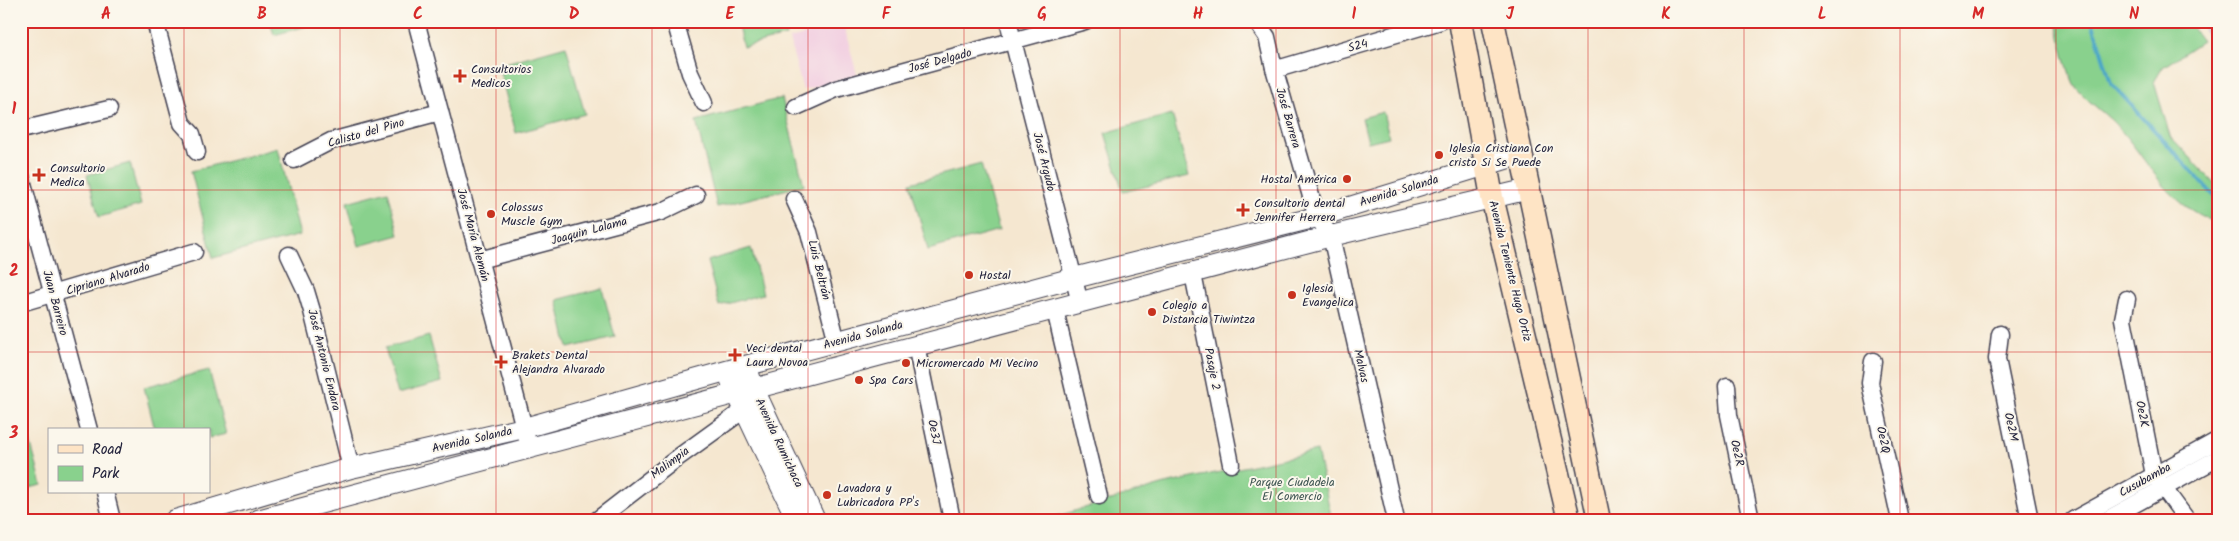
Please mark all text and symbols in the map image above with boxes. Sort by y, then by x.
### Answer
text: A [101,2,111,27]
text: B [257,2,267,27]
text: C [413,2,423,27]
text: D [569,2,580,27]
text: E [726,2,736,27]
text: F [882,2,892,27]
text: G [1037,2,1047,27]
text: H [1193,2,1203,27]
text: I [1352,2,1357,27]
text: J [1506,2,1515,27]
text: K [1661,2,1671,27]
text: L [1818,2,1826,27]
text: M [1972,2,1985,27]
text: N [2129,2,2139,27]
street label: S24 [1346,34,1371,58]
street label: José Delgado [906,43,974,79]
place label: Consultorios Medicos [471,60,531,93]
marker: Consultorios Medicos [453,69,467,83]
street label: José Barrera [1270,85,1306,151]
text: 1 [12,97,17,122]
street label: Calisto del Pino [325,113,407,153]
street label: José Argudo [1027,130,1061,194]
place label: Iglesia Cristiana Con cristo Si Se Puede [1449,139,1553,172]
marker: Iglesia Cristiana Con cristo Si Se Puede [1433,149,1445,161]
place label: Consultorio Medica [50,159,105,192]
marker: Consultorio Medica [32,168,46,182]
place label: Hostal América [1260,170,1337,189]
street label: Avenida Solanda [1357,170,1441,212]
marker: Hostal América [1341,173,1353,185]
street label: José María Alemán [451,186,495,284]
place label: Consultorio dental Jennifer Herrera [1254,194,1345,227]
place label: Colossus Muscle Gym [501,198,563,231]
street label: Avenida Teniente Hugo Ortiz [1483,198,1537,344]
marker: Consultorio dental Jennifer Herrera [1236,203,1250,217]
marker: Colossus Muscle Gym [485,208,497,220]
street label: Joaquin Lalama [549,212,630,250]
street label: Luis Beltrán [802,238,836,302]
street label: Cipriano Alvarado [64,257,152,301]
text: 2 [9,259,19,284]
place label: Hostal [979,266,1011,285]
street label: Juan Barreiro [37,268,73,338]
marker: Hostal [963,269,975,281]
place label: Iglesia Evangelica [1302,279,1354,312]
marker: Iglesia Evangelica [1286,289,1298,301]
place label: Colegio a Distancia Tiwintza [1162,296,1256,329]
marker: Colegio a Distancia Tiwintza [1146,306,1158,318]
street label: José Antonio Endara [302,307,346,413]
street label: Avenida Solanda [821,315,905,355]
place label: Veci dental Laura Novoa [746,339,808,372]
place label: Brakets Dental Alejandra Alvarado [512,346,605,379]
street label: Pasaje 2 [1199,346,1225,392]
street label: Malvas [1348,347,1374,385]
marker: Veci dental Laura Novoa [728,348,742,362]
place label: Micromercado Mi Vecino [916,354,1038,373]
marker: Brakets Dental Alejandra Alvarado [494,355,508,369]
marker: Micromercado Mi Vecino [900,357,912,369]
place label: Spa Cars [869,371,913,390]
marker: Spa Cars [853,374,865,386]
street label: Avenida Rumichaca [750,395,808,491]
street label: Oe2K [2130,399,2154,430]
street label: Oe2M [1999,411,2023,444]
street label: Oe3J [922,418,946,447]
text: 3 [9,421,19,446]
street label: Avenida Solanda [430,421,514,458]
street label: Oe2Q [1871,425,1895,456]
legend [48,428,210,494]
text: Road [92,438,123,462]
street label: Oe2R [1725,438,1749,468]
street label: Malimpia [646,442,694,484]
street label: Cusubamba [2115,458,2175,502]
text: Park [92,462,120,486]
park label: Parque Ciudadela El Comercio [1249,473,1335,506]
place label: Lavadora y Lubricadora PP's [837,479,919,512]
marker: Lavadora y Lubricadora PP's [821,489,833,501]

